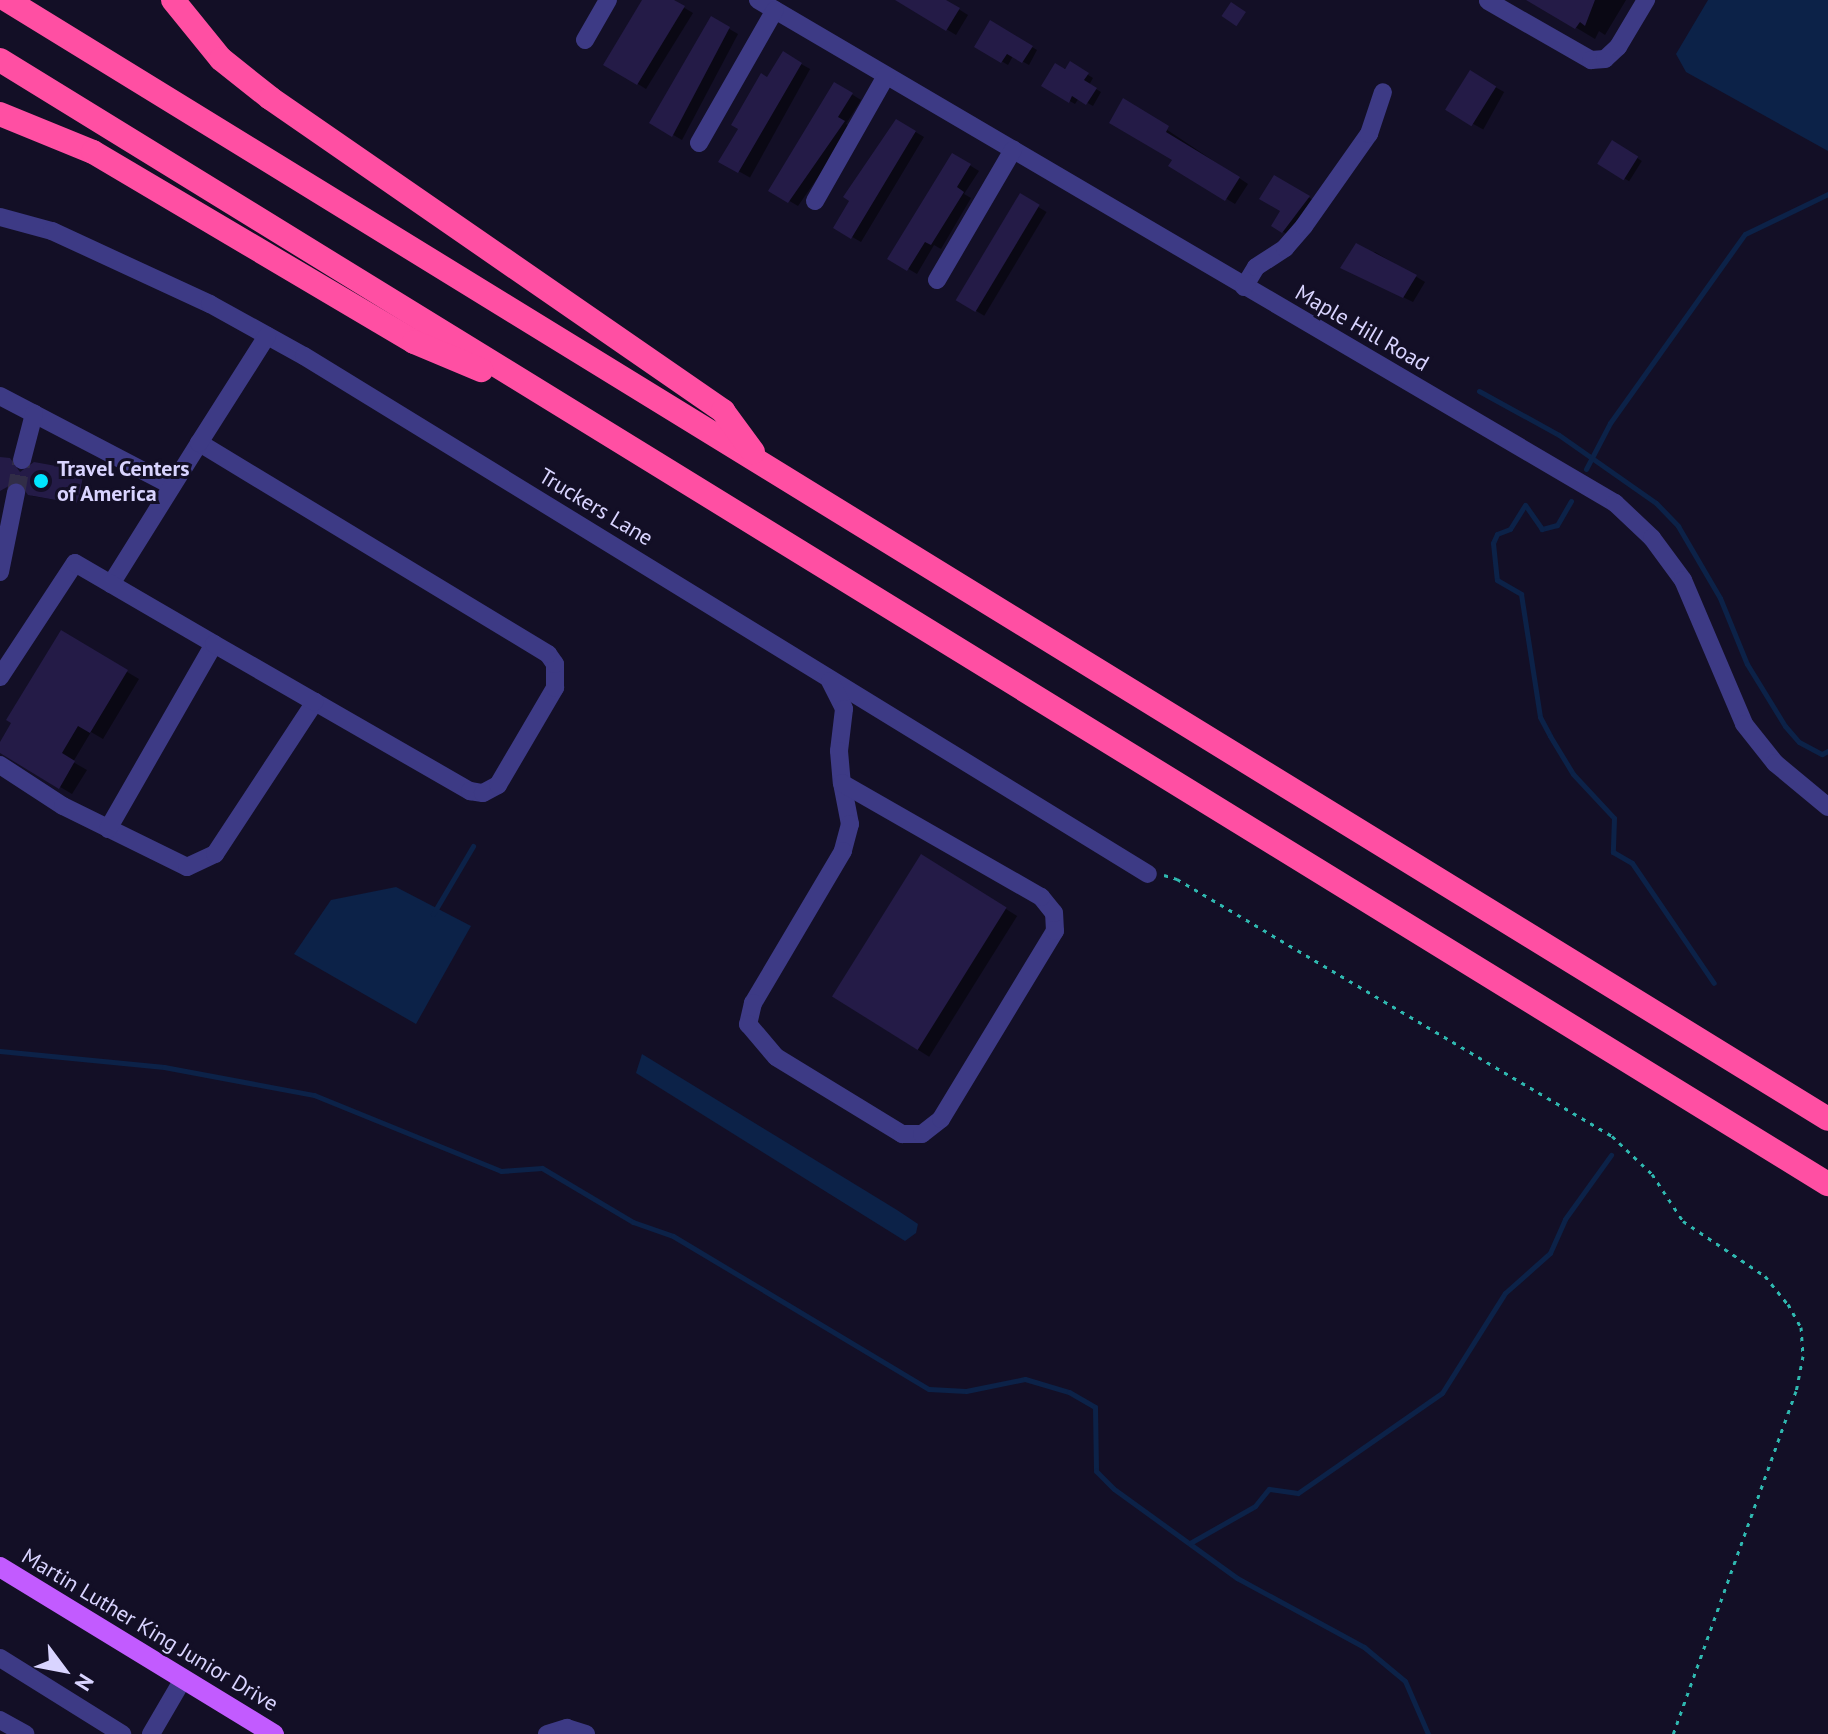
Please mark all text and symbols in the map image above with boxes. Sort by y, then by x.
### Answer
street label: Maple Hill Road [1291,279,1433,377]
place label: Travel Centers of America [57,455,190,506]
street label: Truckers Lane [534,463,658,551]
marker: Travel Centers of America [32,472,50,490]
street label: Martin Luther King Junior Drive [17,1543,283,1717]
north arrow [24,1630,104,1710]
text: N [69,1669,100,1696]

